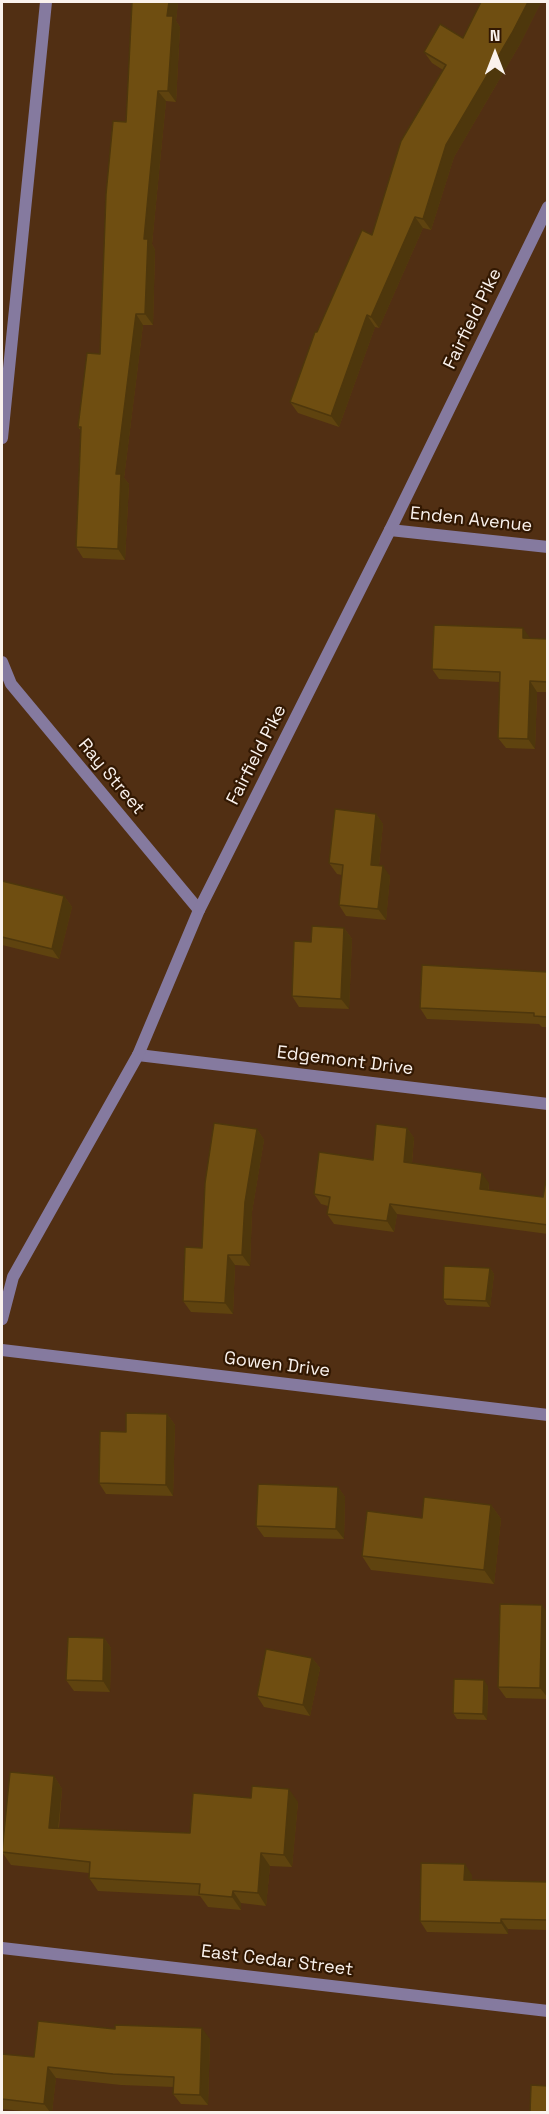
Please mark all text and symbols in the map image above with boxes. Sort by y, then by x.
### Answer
north arrow [465,24,525,84]
text: N [490,25,500,46]
street label: Fairfield Pike [439,265,507,373]
street label: Enden Avenue [409,503,533,537]
street label: Fairfield Pike [223,701,291,809]
street label: Ray Street [73,735,149,819]
street label: Edgemont Drive [276,1042,414,1080]
street label: Gowen Drive [223,1348,331,1382]
street label: East Cedar Street [200,1941,354,1981]

